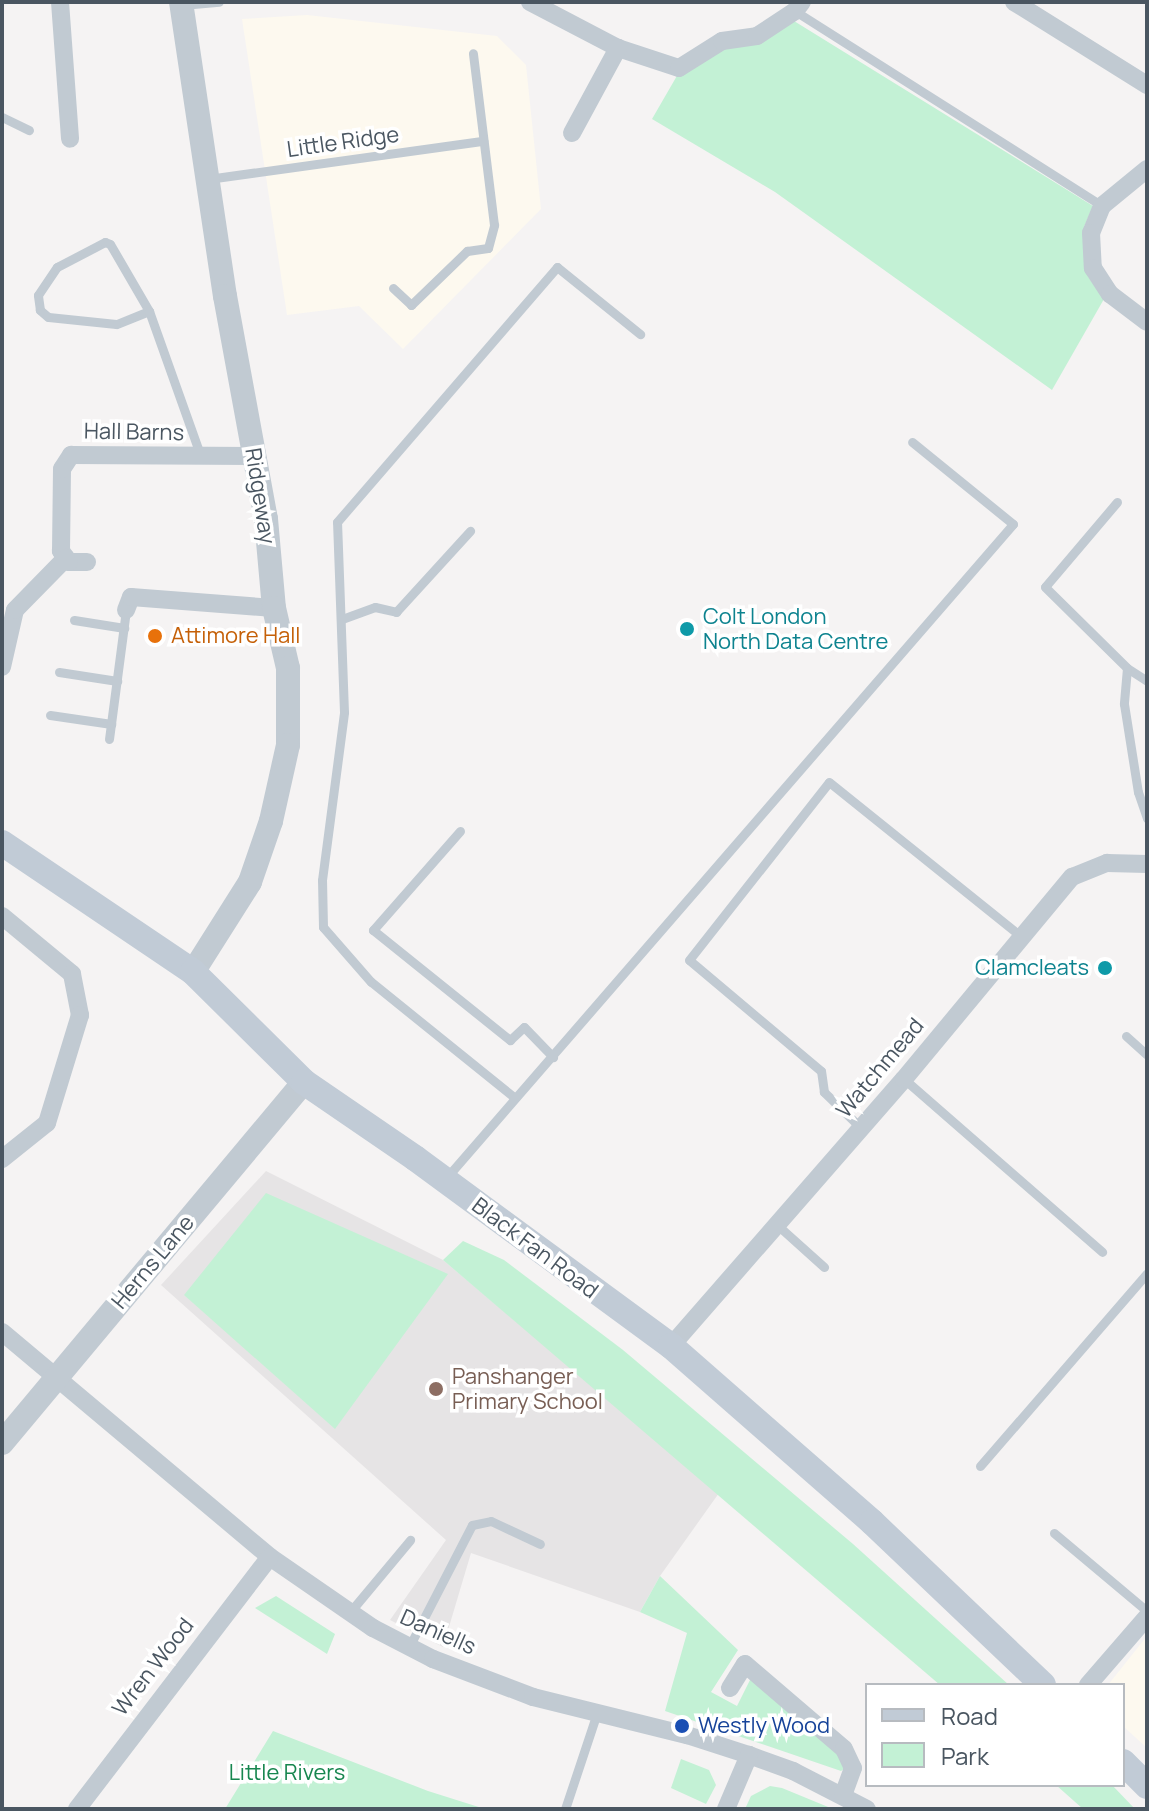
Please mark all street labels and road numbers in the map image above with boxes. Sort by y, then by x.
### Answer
street label: Little Ridge [285,121,401,163]
street label: Hall Barns [84,418,184,446]
street label: Ridgeway [239,446,281,546]
street label: Watchmead [831,1013,929,1123]
street label: Black Fan Road [467,1192,603,1304]
street label: Herns Lane [106,1210,200,1314]
street label: Daniells [396,1604,480,1660]
street label: Wren Wood [107,1613,199,1721]

